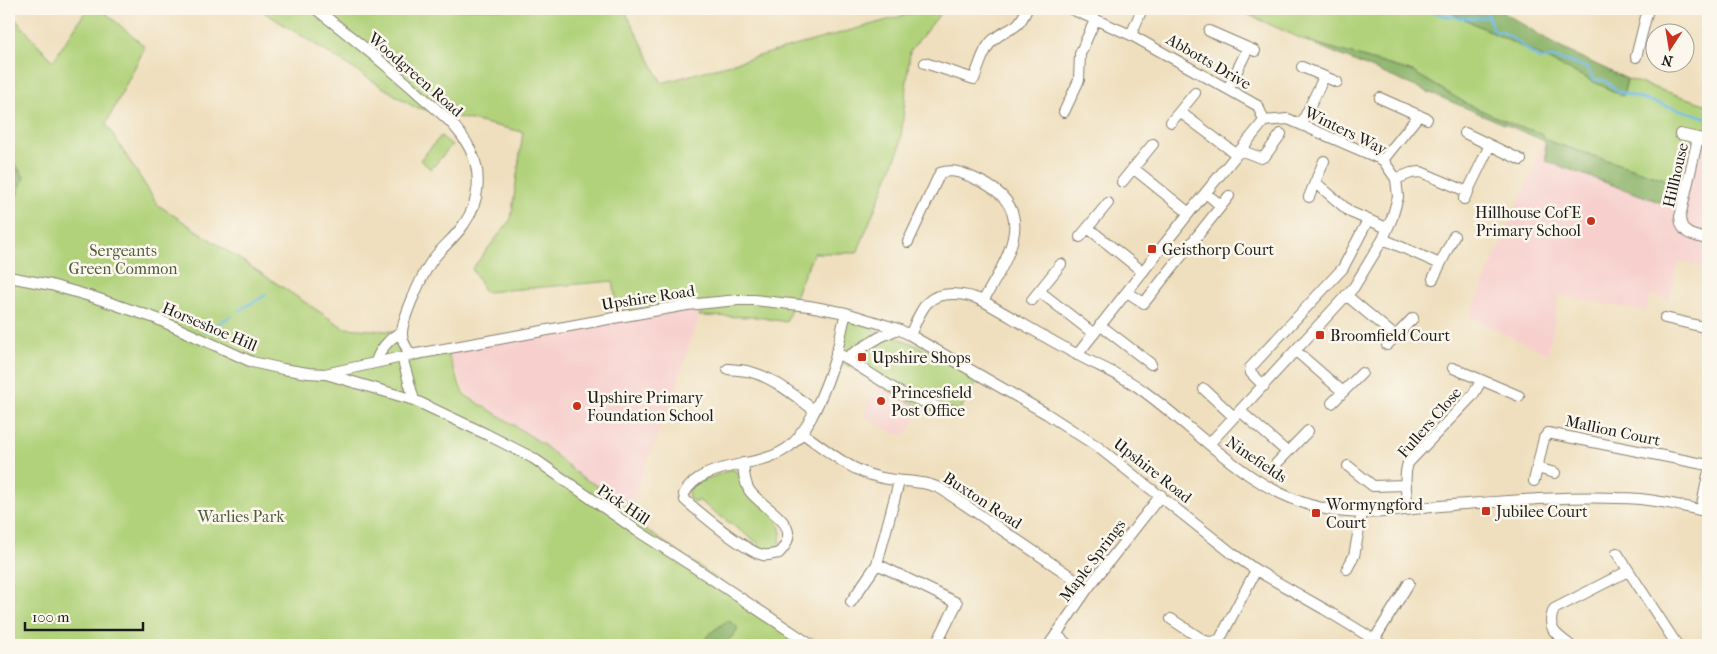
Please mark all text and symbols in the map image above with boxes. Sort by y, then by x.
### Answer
north arrow [1644,22,1694,72]
street label: Woodgreen Road [364,27,467,121]
street label: Abbotts Drive [1162,29,1255,93]
text: N [1660,51,1674,70]
street label: Winters Way [1300,102,1391,159]
street label: Hillhouse [1659,141,1692,209]
place label: Hillhouse CofE Primary School [1475,203,1582,240]
marker: Hillhouse CofE Primary School [1585,215,1597,227]
place label: Geisthorp Court [1162,240,1275,259]
park label: Sergeants Green Common [68,241,178,278]
marker: Geisthorp Court [1146,243,1158,255]
street label: Upshire Road [600,281,696,314]
street label: Horseshoe Hill [159,298,261,355]
place label: Broomfield Court [1330,326,1450,345]
marker: Broomfield Court [1314,329,1326,341]
place label: Upshire Shops [872,348,971,367]
marker: Upshire Shops [856,351,868,363]
place label: Princesfield Post Office [891,383,972,420]
street label: Fullers Close [1394,383,1465,462]
place label: Upshire Primary Foundation School [587,388,714,425]
marker: Princesfield Post Office [875,395,887,407]
marker: Upshire Primary Foundation School [571,400,583,412]
street label: Mallion Court [1564,411,1662,450]
street label: Ninefields [1223,432,1291,487]
street label: Upshire Road [1110,434,1196,507]
street label: Buxton Road [940,468,1026,533]
street label: Pick Hill [594,480,654,529]
place label: Wormyngford Court [1325,495,1423,532]
place label: Jubilee Court [1494,502,1588,521]
marker: Jubilee Court [1480,505,1492,517]
park label: Warlies Park [197,507,285,526]
marker: Wormyngford Court [1310,507,1322,519]
street label: Maple Springs [1055,515,1130,605]
scale bar [25,599,142,631]
text: 100 m [32,608,70,626]

